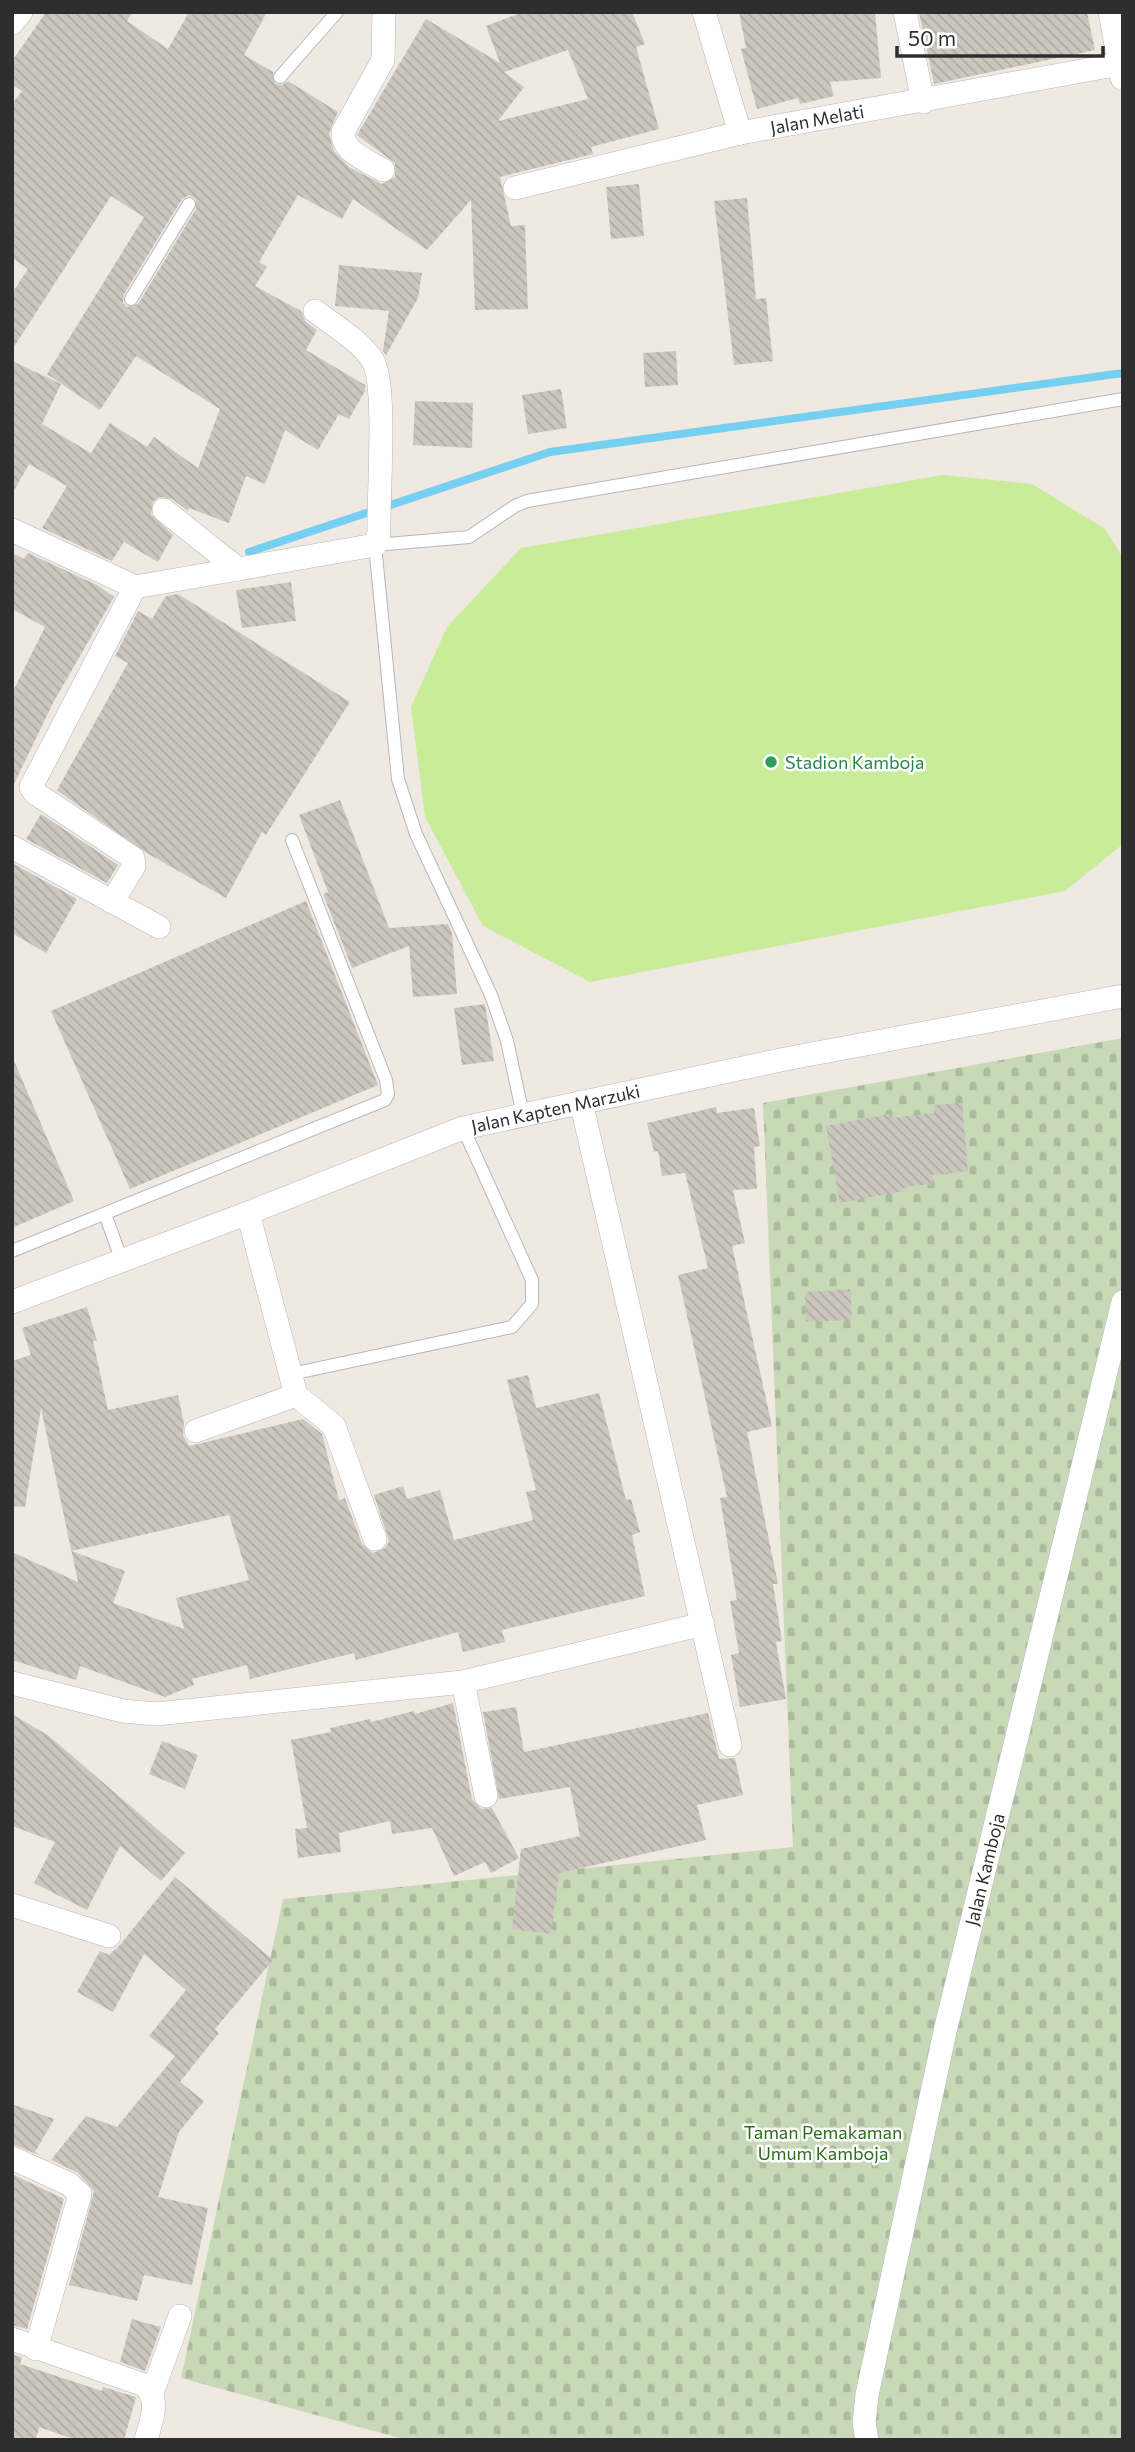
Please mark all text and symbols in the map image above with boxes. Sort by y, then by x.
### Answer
scale bar [897,14,1104,58]
text: 50 m [908,25,956,50]
street label: Jalan Melati [768,100,866,138]
place label: Stadion Kamboja [785,751,924,773]
marker: Stadion Kamboja [763,754,779,770]
street label: Jalan Kapten Marzuki [469,1079,642,1137]
street label: Jalan Kamboja [960,1811,1009,1928]
park label: Taman Pemakaman Umum Kamboja [744,2121,902,2164]

